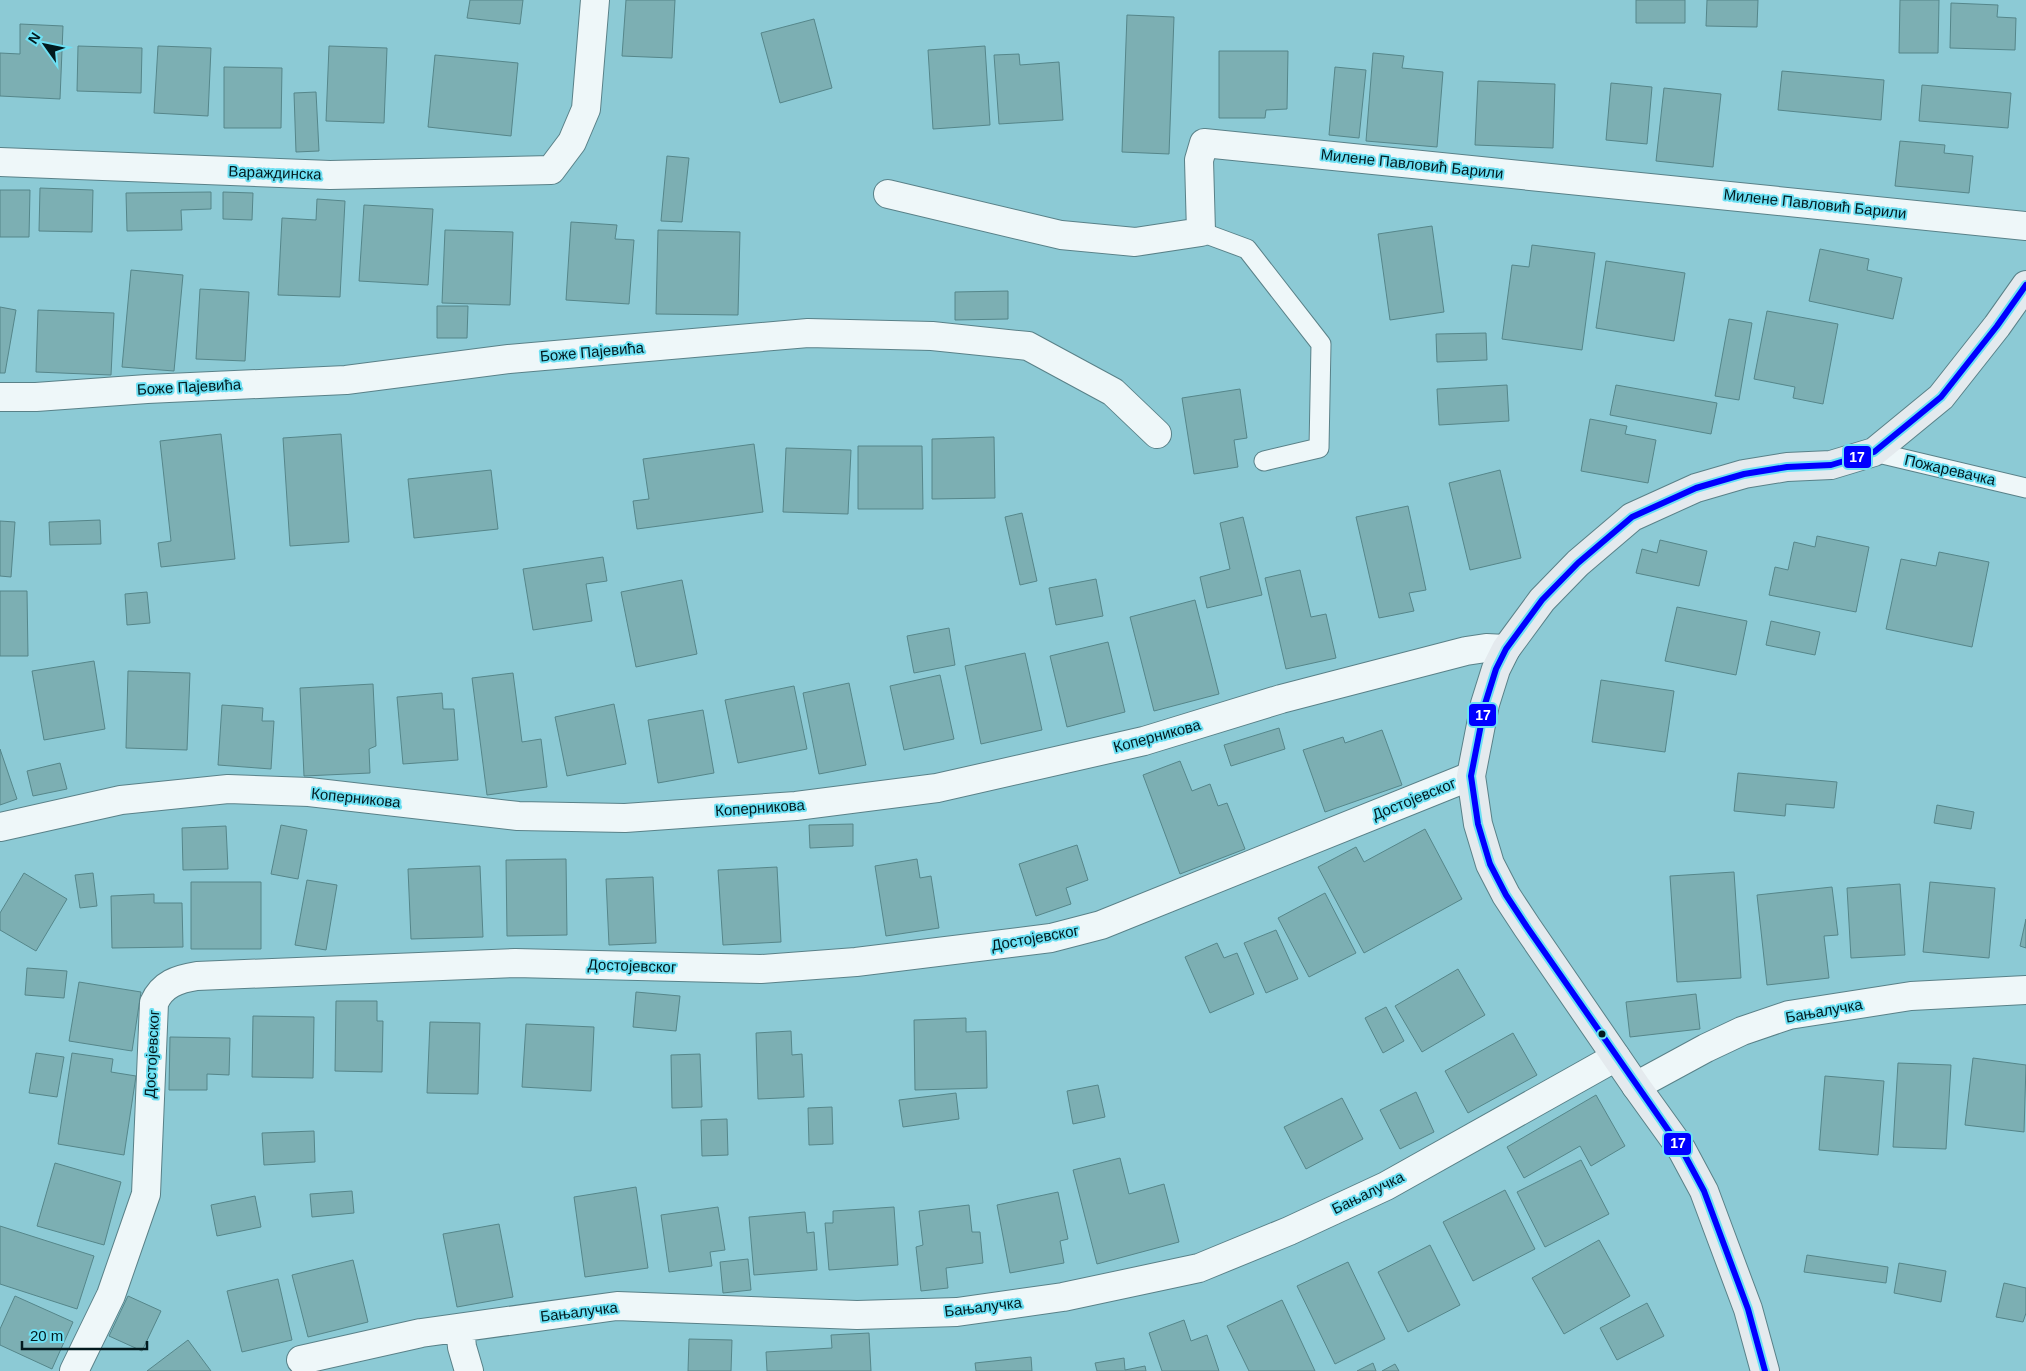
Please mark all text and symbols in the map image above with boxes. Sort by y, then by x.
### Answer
north arrow [20,20,70,70]
text: N [25,29,44,47]
street label: Милене Павловић Барили [1320,145,1504,182]
street label: Вараждинска [228,162,323,183]
street label: Милене Павловић Барили [1723,185,1907,222]
street label: Боже Пајевића [539,338,645,365]
street label: Боже Пајевића [136,375,242,398]
line badge: 17 [1843,445,1872,469]
text: 17 [1849,449,1865,465]
street label: Пожаревачка [1903,451,1998,488]
line badge: 17 [1468,703,1497,727]
text: 17 [1475,707,1491,723]
street label: Коперникова [1111,716,1203,755]
street label: Достојевског [1369,774,1459,823]
street label: Коперникова [311,784,402,811]
street label: Коперникова [715,796,806,819]
street label: Достојевског [990,921,1081,954]
street label: Достојевског [587,955,677,976]
street label: Бањалучка [1784,995,1864,1026]
street label: Достојевског [141,1009,162,1099]
unlabelled marker [1597,1029,1607,1039]
line badge: 17 [1663,1132,1692,1156]
text: 17 [1670,1135,1686,1151]
street label: Бањалучка [1329,1168,1407,1217]
street label: Бањалучка [943,1293,1023,1320]
street label: Бањалучка [539,1298,619,1325]
scale bar [22,1318,148,1350]
text: 20 m [30,1327,63,1344]

